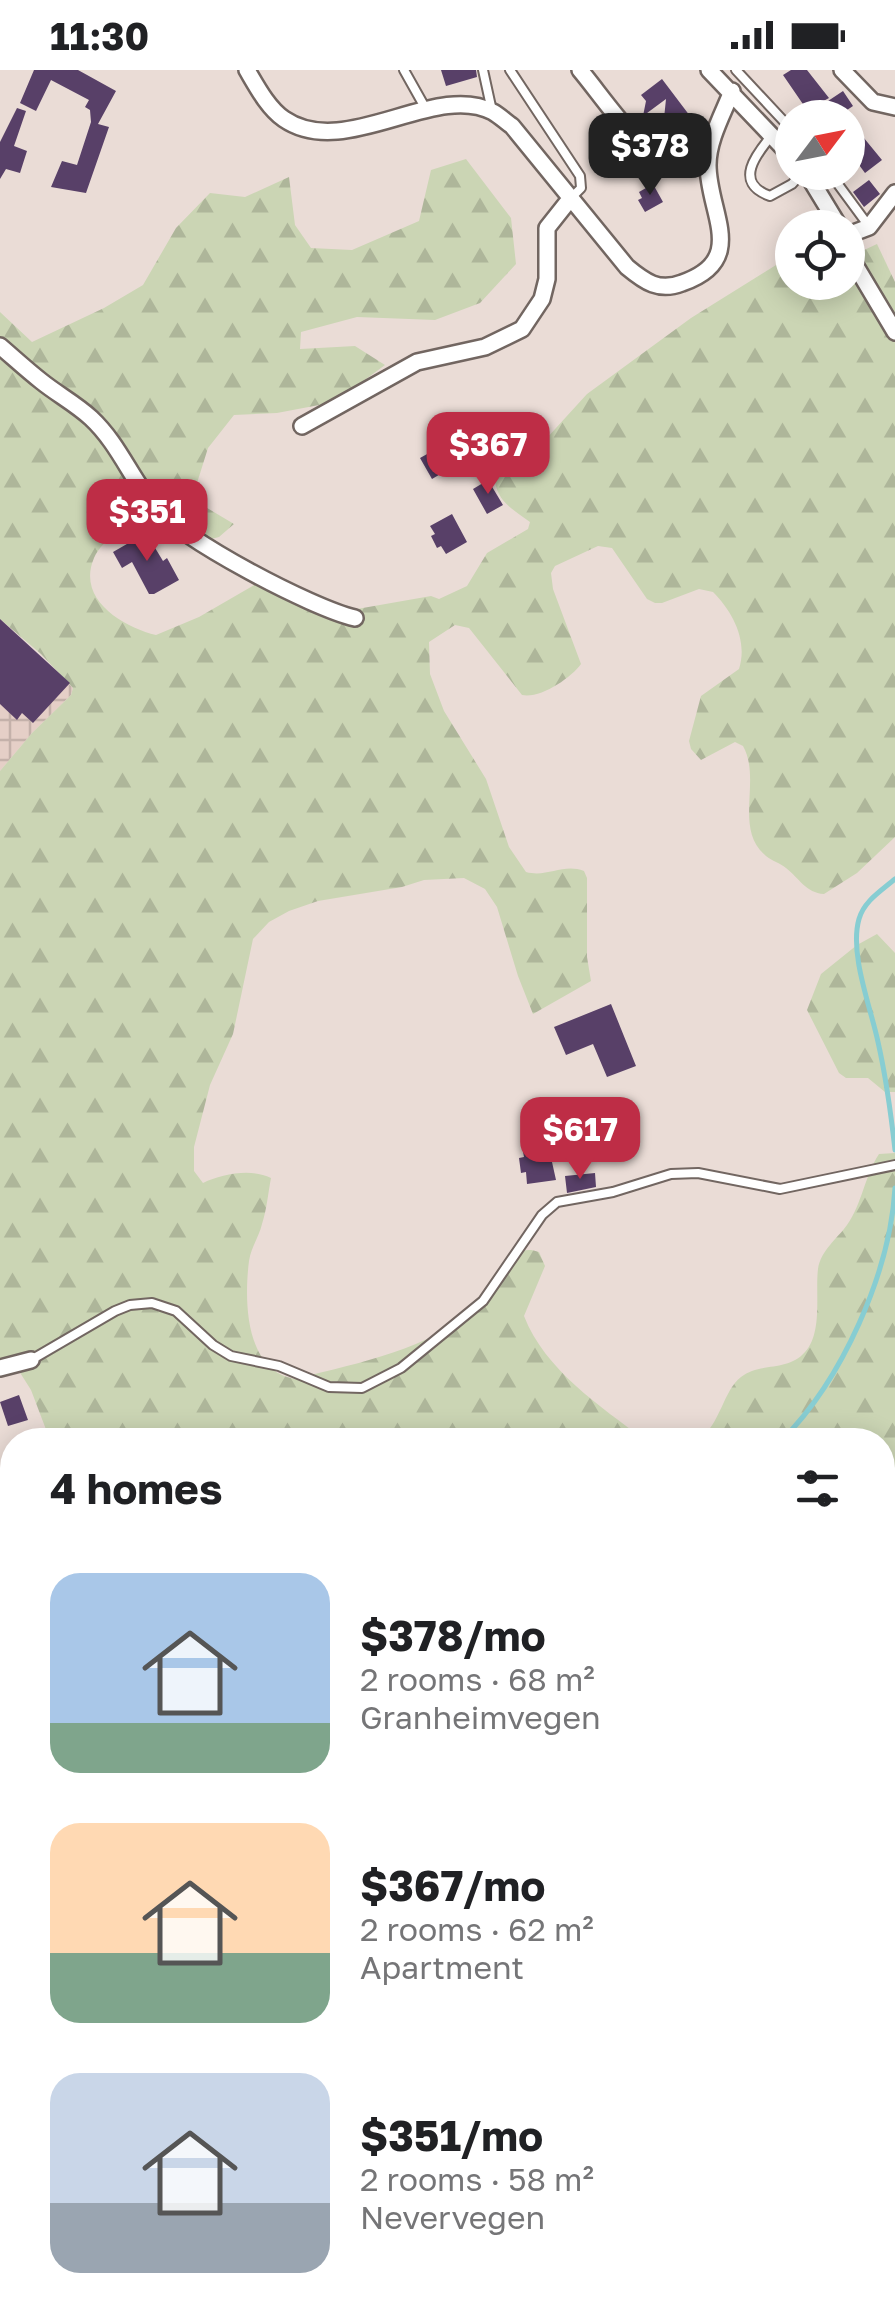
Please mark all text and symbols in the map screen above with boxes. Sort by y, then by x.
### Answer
text: 11:30 [50,13,149,58]
north arrow [775,100,865,190]
map controls [775,100,865,300]
pin: $378 [591,113,709,198]
text: $378 [611,126,689,164]
button: locate [775,210,865,300]
pin: $367 [429,412,547,497]
text: $367 [449,425,527,463]
pin: $351 [88,479,206,564]
text: $351 [109,492,185,530]
pin: $617 [521,1097,639,1182]
text: $617 [542,1110,618,1148]
icon: filters [790,1461,845,1516]
text: 4 homes [50,1463,222,1513]
text: $378/mo [360,1610,546,1660]
icon: home [130,1613,250,1733]
text: 2 rooms · 68 m² [360,1660,595,1698]
text: Granheimvegen [360,1698,601,1736]
text: $367/mo [360,1860,545,1910]
icon: home [130,1863,250,1983]
text: 2 rooms · 62 m² [360,1910,594,1948]
text: Apartment [360,1948,524,1986]
text: $351/mo [360,2110,543,2160]
icon: home [130,2113,250,2233]
text: 2 rooms · 58 m² [360,2160,594,2198]
text: Nevervegen [360,2198,545,2236]

